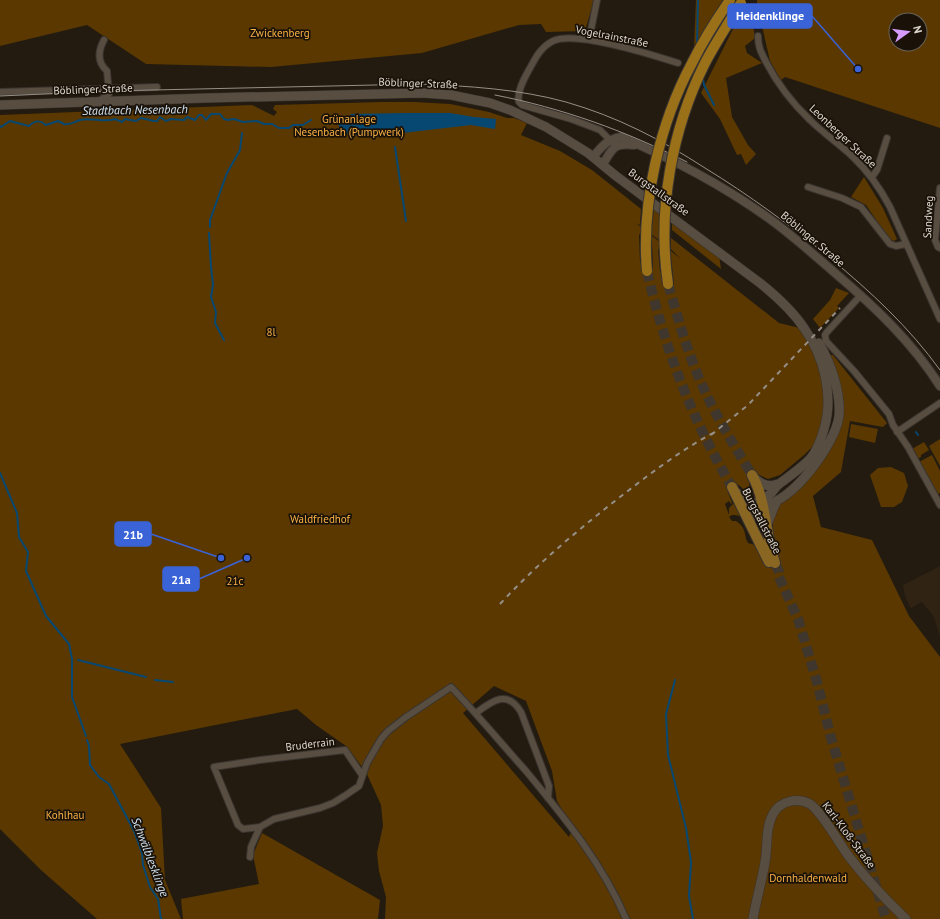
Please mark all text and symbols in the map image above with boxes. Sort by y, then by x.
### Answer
callout: Heidenklinge [728,4,812,28]
text: Heidenklinge [736,8,804,23]
north arrow [888,12,928,52]
street label: Vogelrainstraße [573,22,650,50]
text: N [910,24,925,35]
park label: Zwickenberg [250,26,310,40]
street label: Böblinger Straße [378,75,458,91]
street label: Böblinger Straße [53,81,133,97]
water label: Stadtbach Nesenbach [82,101,188,118]
street label: Leonberger Straße [807,101,880,171]
park label: Grünanlage Nesenbach (Pumpwerk) [294,112,404,139]
street label: Burgstallstraße [626,165,693,219]
street label: Sandweg [920,195,936,239]
street label: Böblinger Straße [778,208,848,270]
park label: 8l [266,325,276,339]
street label: Burgstallstraße [739,486,785,557]
park label: Waldfriedhof [290,512,351,526]
callout: 21b [115,522,151,546]
text: 21b [123,527,144,542]
callout: 21a [163,567,199,591]
text: 21a [171,572,191,587]
park label: 21c [227,574,244,588]
street label: Bruderrain [285,734,335,754]
street label: Karl-Kloß-Straße [819,799,879,871]
park label: Kohlhau [46,808,84,822]
water label: Schwälblesklinge [128,815,173,899]
park label: Dornhaldenwald [769,871,847,885]

